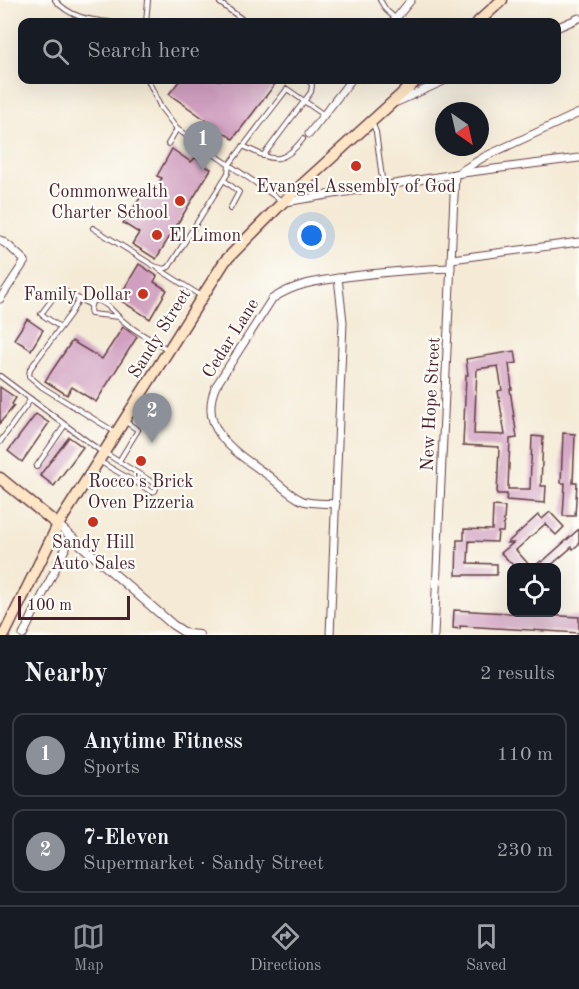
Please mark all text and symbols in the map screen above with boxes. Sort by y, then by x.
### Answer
search box [18,18,561,84]
icon: search [39,35,72,68]
text: Search here [87,40,200,62]
north arrow [435,102,489,156]
pin: 1 [184,122,222,171]
marker: Evangel Assembly of God [349,159,363,173]
place label: Evangel Assembly of God [256,178,456,196]
place label: Commonwealth Charter School [49,183,168,222]
marker: Commonwealth Charter School [173,194,187,208]
your location [297,221,326,250]
place label: El Limon [169,227,241,245]
marker: El Limon [150,228,164,242]
place label: Family Dollar [24,286,132,304]
street label: Sandy Street [125,286,194,381]
marker: Family Dollar [136,287,150,301]
street label: Cedar Lane [199,296,262,381]
street label: New Hope Street [418,336,444,472]
pin: 2 [132,394,172,443]
marker: Rocco's Brick Oven Pizzeria [134,454,148,468]
place label: Rocco's Brick Oven Pizzeria [88,473,194,512]
marker: Sandy Hill Auto Sales [86,515,100,529]
place label: Sandy Hill Auto Sales [51,534,136,573]
map controls [507,563,561,617]
button: locate [507,563,561,617]
scale bar [18,593,130,620]
text: 100 m [27,598,72,614]
text: Nearby [24,661,108,687]
text: 2 results [480,664,555,684]
text: Anytime Fitness [83,731,243,753]
text: 1 [40,745,51,765]
text: 110 m [497,745,553,765]
text: Sports [83,758,140,778]
text: 7-Eleven [83,827,169,849]
text: 2 [40,841,51,861]
text: 230 m [497,841,553,861]
text: Supermarket · Sandy Street [83,854,324,874]
tab: Map [72,920,105,976]
tab: Directions [250,920,321,976]
tab: Saved [466,920,507,976]

